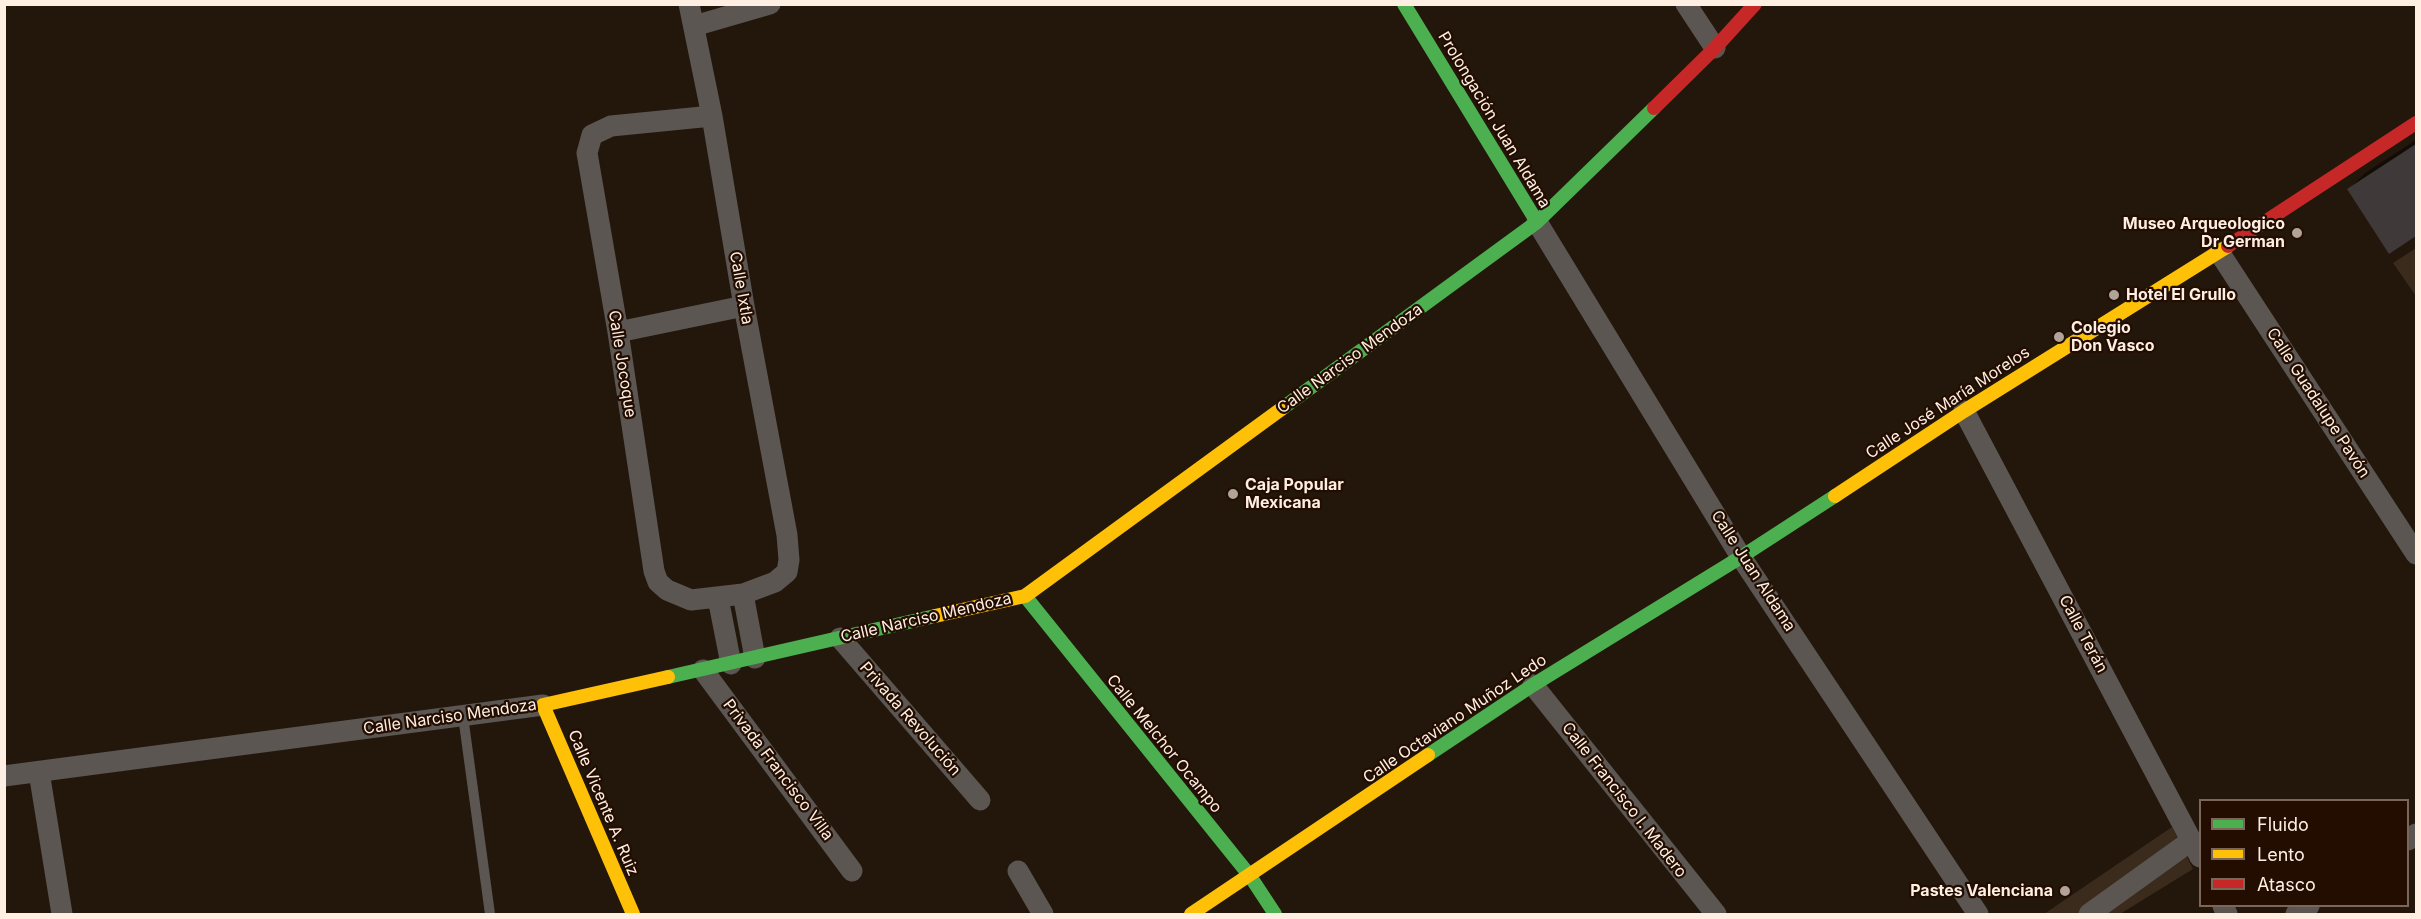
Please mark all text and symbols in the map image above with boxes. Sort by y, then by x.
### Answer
street label: Prolongación Juan Aldama [1434,28,1554,212]
place label: Museo Arqueologico Dr German [2123,214,2285,252]
marker: Museo Arqueologico Dr German [2290,226,2304,240]
street label: Calle Ixtla [725,250,757,326]
place label: Hotel El Grullo [2126,285,2236,305]
marker: Hotel El Grullo [2107,288,2121,302]
street label: Calle Narciso Mendoza [1274,300,1426,418]
street label: Calle Jocoque [604,309,640,419]
place label: Colegio Don Vasco [2071,318,2155,356]
street label: Calle Guadalupe Pavón [2262,324,2374,482]
marker: Colegio Don Vasco [2052,330,2066,344]
street label: Calle José María Morelos [1863,343,2033,463]
place label: Caja Popular Mexicana [1245,475,1344,513]
marker: Caja Popular Mexicana [1226,487,1240,501]
street label: Calle Juan Aldama [1707,507,1799,635]
street label: Calle Narciso Mendoza [839,589,1013,647]
street label: Calle Terán [2055,592,2111,676]
street label: Calle Octaviano Muñoz Ledo [1360,650,1550,788]
street label: Privada Revolución [855,658,965,780]
street label: Calle Melchor Ocampo [1102,671,1226,817]
street label: Calle Narciso Mendoza [362,695,538,739]
street label: Privada Francisco Villa [719,696,837,844]
street label: Calle Francisco I. Madero [1557,719,1691,881]
street label: Calle Vicente A. Ruiz [564,727,642,879]
legend [2199,799,2409,907]
text: Fluido [2257,814,2309,835]
text: Lento [2257,844,2305,865]
text: Atasco [2257,874,2316,895]
place label: Pastes Valenciana [1910,881,2053,901]
marker: Pastes Valenciana [2058,884,2072,898]

